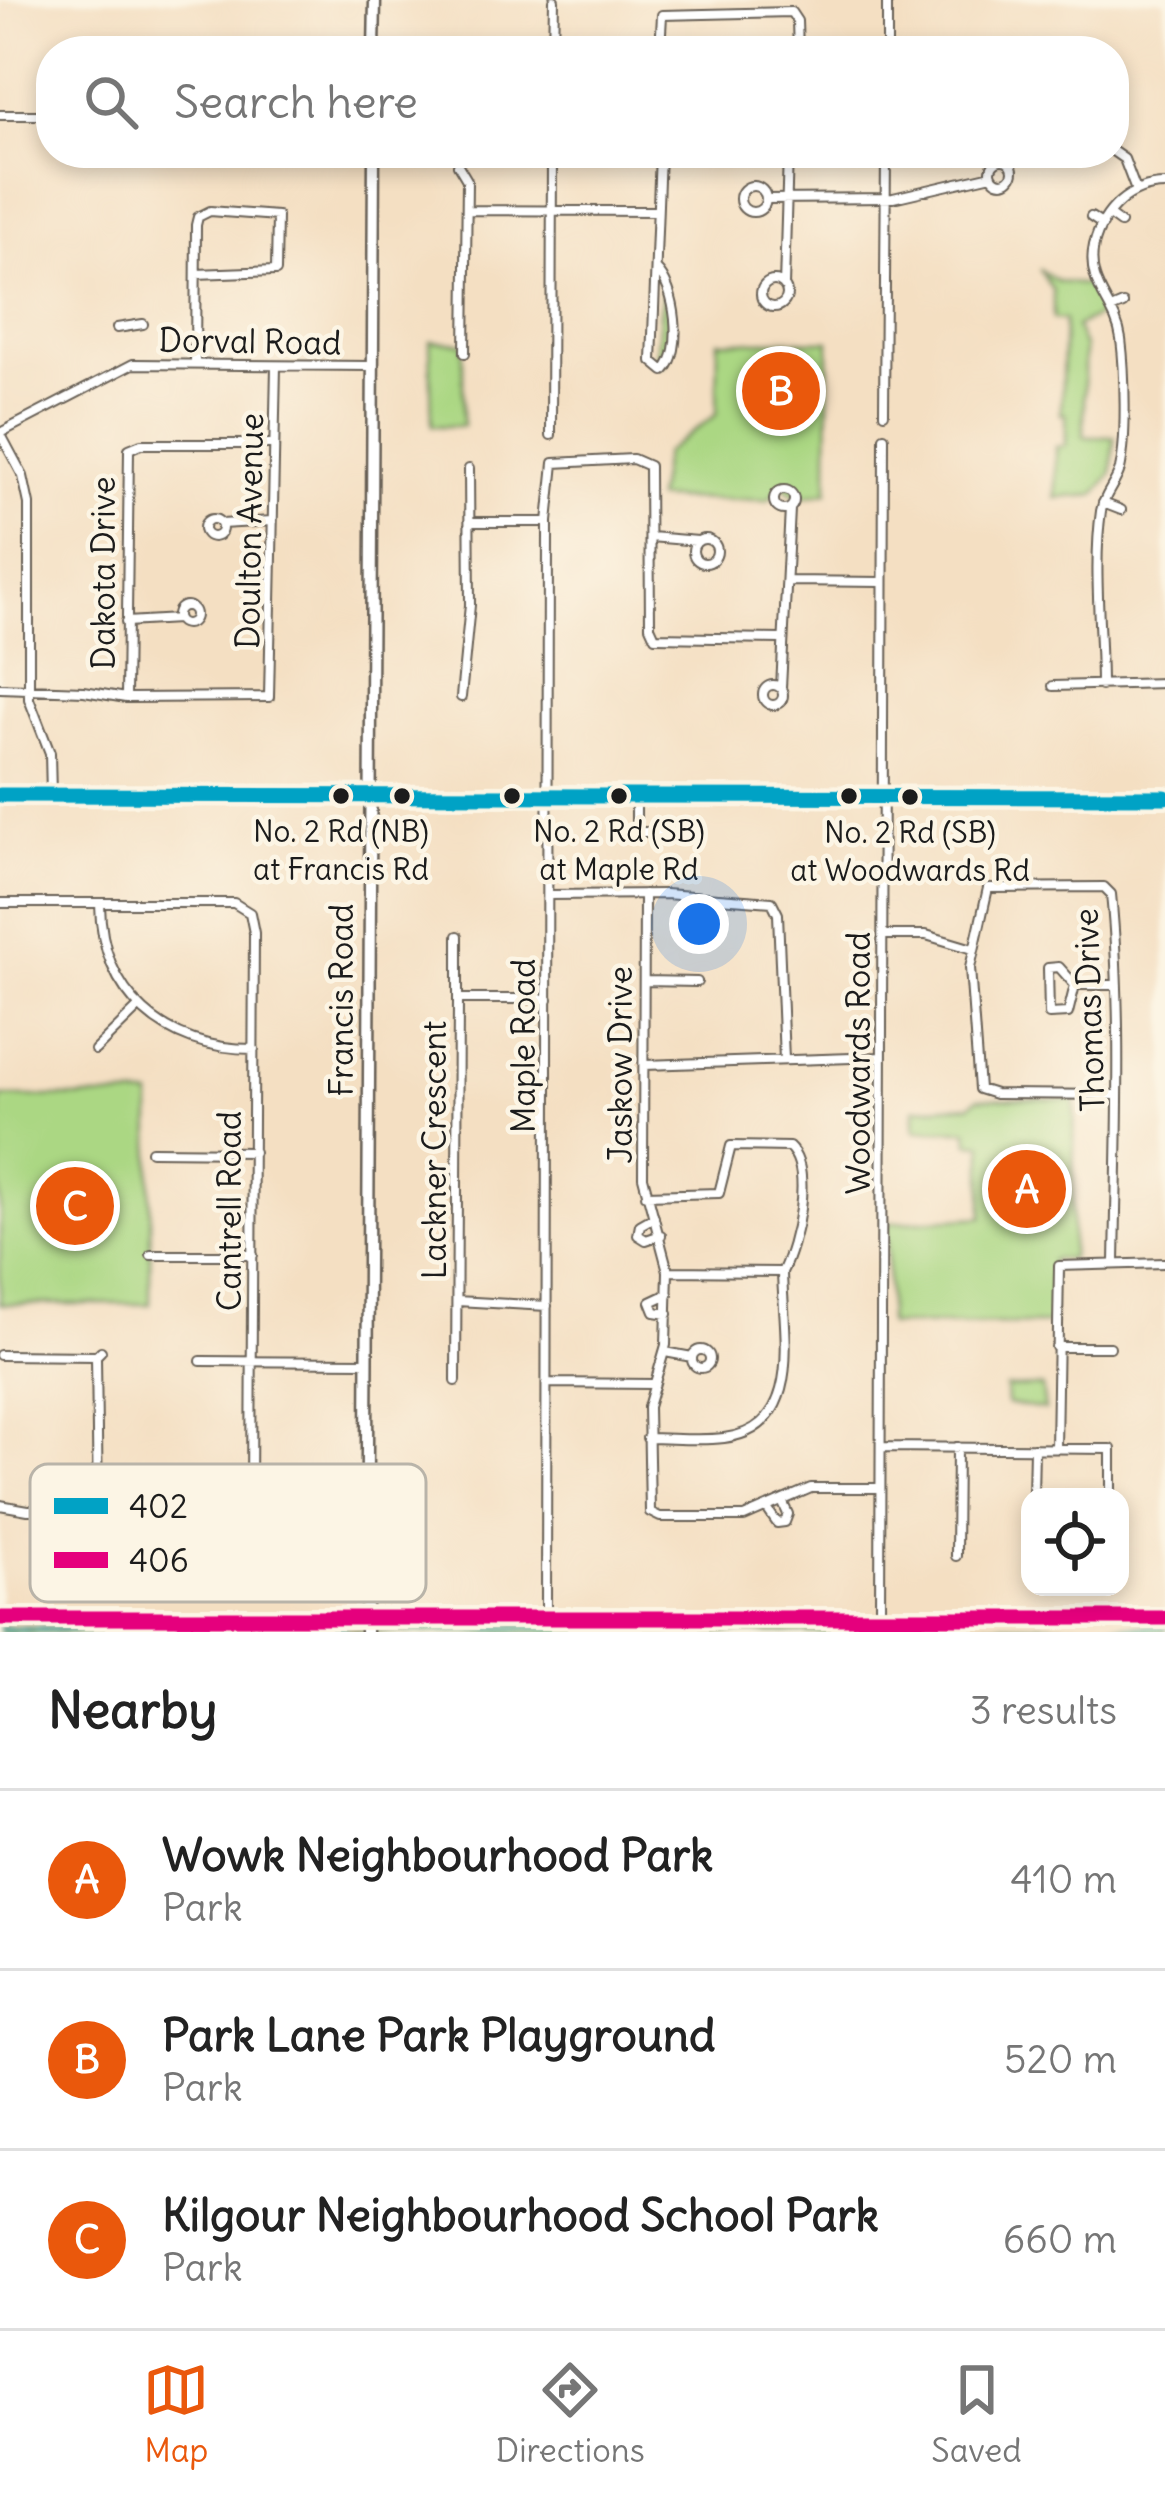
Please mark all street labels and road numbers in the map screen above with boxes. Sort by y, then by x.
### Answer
street label: Dorval Road [158,318,342,364]
street label: Doulton Avenue [226,413,272,649]
street label: Dakota Drive [82,476,124,670]
street label: Francis Road [320,904,362,1096]
street label: Thomas Drive [1064,908,1114,1112]
street label: Woodwards Road [837,932,879,1194]
street label: Maple Road [502,959,544,1133]
street label: Jaskow Drive [599,966,641,1164]
street label: Lackner Crescent [413,1021,455,1279]
street label: Cantrell Road [208,1111,250,1311]

